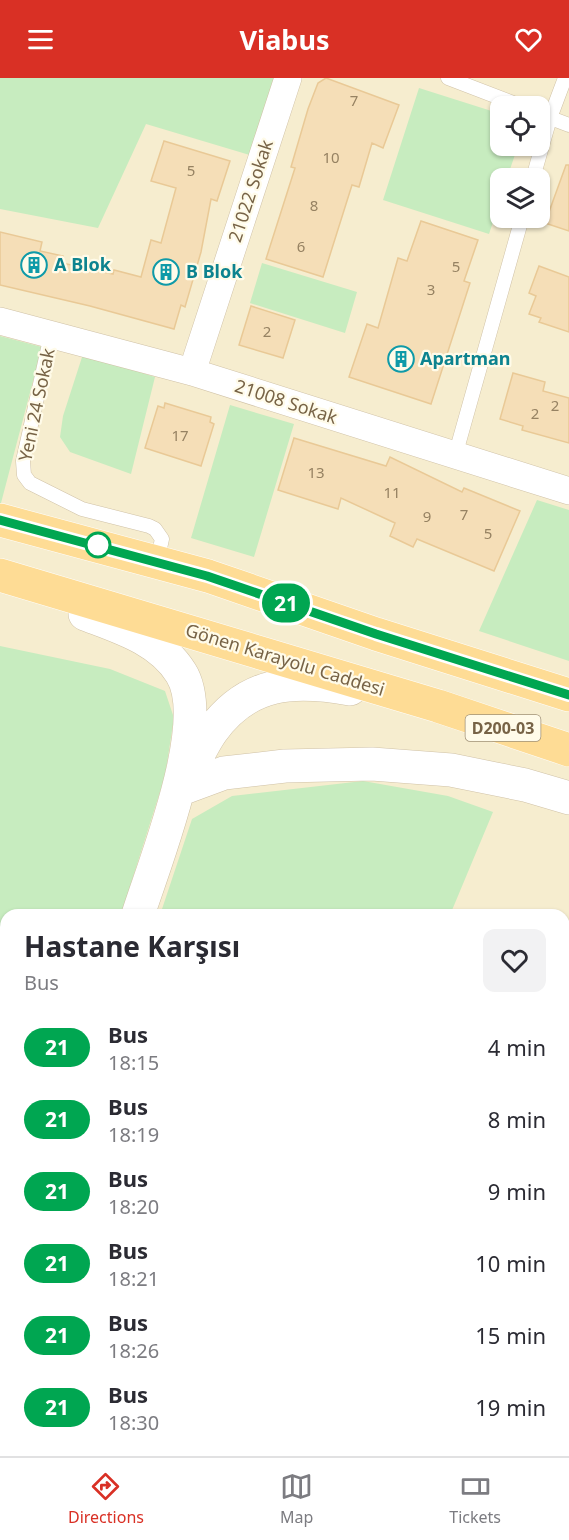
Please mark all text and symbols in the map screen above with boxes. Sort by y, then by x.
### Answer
text: Viabus [240,21,329,58]
icon: menu [24,23,57,56]
icon: heart [512,23,545,56]
house number: 7 [350,90,358,110]
map controls [490,96,550,228]
button: locate [490,96,550,156]
street label: 21022 Sokak [222,136,278,245]
house number: 10 [322,147,340,167]
house number: 5 [187,160,195,180]
button: layers [490,168,550,228]
house number: 8 [310,195,318,215]
house number: 6 [297,236,305,256]
building icon: A Blok [19,250,49,280]
place label: A Blok [54,252,112,276]
house number: 5 [452,256,460,276]
building icon: B Blok [151,257,181,287]
place label: B Blok [186,259,243,283]
house number: 3 [427,279,435,299]
house number: 2 [263,321,271,341]
building icon: Apartman [386,344,416,374]
street label: Yeni 24 Sokak [12,346,60,464]
place label: Apartman [420,346,511,370]
street label: 21008 Sokak [232,373,341,429]
house number: 2 [551,395,559,415]
house number: 2 [531,403,539,423]
house number: 17 [171,425,189,445]
house number: 13 [307,462,325,482]
house number: 11 [383,482,401,502]
house number: 7 [460,504,468,524]
house number: 9 [423,506,431,526]
house number: 5 [484,523,492,543]
unlabelled marker [85,532,111,558]
line badge: 21 [259,584,313,622]
text: 21 [274,589,298,617]
street label: Gönen Karayolu Caddesi [183,617,388,701]
road number: D200-03 [466,715,540,741]
text: Hastane Karşısı [24,927,240,965]
button: heart [483,929,546,992]
text: Bus [24,969,59,996]
text: Bus [108,1019,148,1049]
text: 4 min [488,1032,546,1062]
text: 21 [45,1033,69,1061]
text: 18:15 [108,1049,159,1076]
text: Bus [108,1091,148,1121]
text: 8 min [488,1104,546,1134]
text: 21 [45,1105,69,1133]
text: 18:19 [108,1121,159,1148]
text: Bus [108,1163,148,1193]
text: 9 min [488,1176,546,1206]
text: 21 [45,1177,69,1205]
text: 18:20 [108,1193,159,1220]
text: Bus [108,1235,148,1265]
text: 10 min [475,1248,546,1278]
text: 21 [45,1249,69,1277]
text: 18:21 [108,1265,159,1292]
text: Bus [108,1307,148,1337]
text: 15 min [475,1320,546,1350]
text: 21 [45,1321,69,1349]
text: 18:26 [108,1337,159,1364]
text: Bus [108,1379,148,1409]
text: 19 min [475,1392,546,1422]
text: 21 [45,1393,69,1421]
text: 18:30 [108,1409,159,1436]
tab: Directions [68,1470,144,1528]
tab: Map [280,1470,313,1528]
tab: Tickets [449,1470,501,1528]

